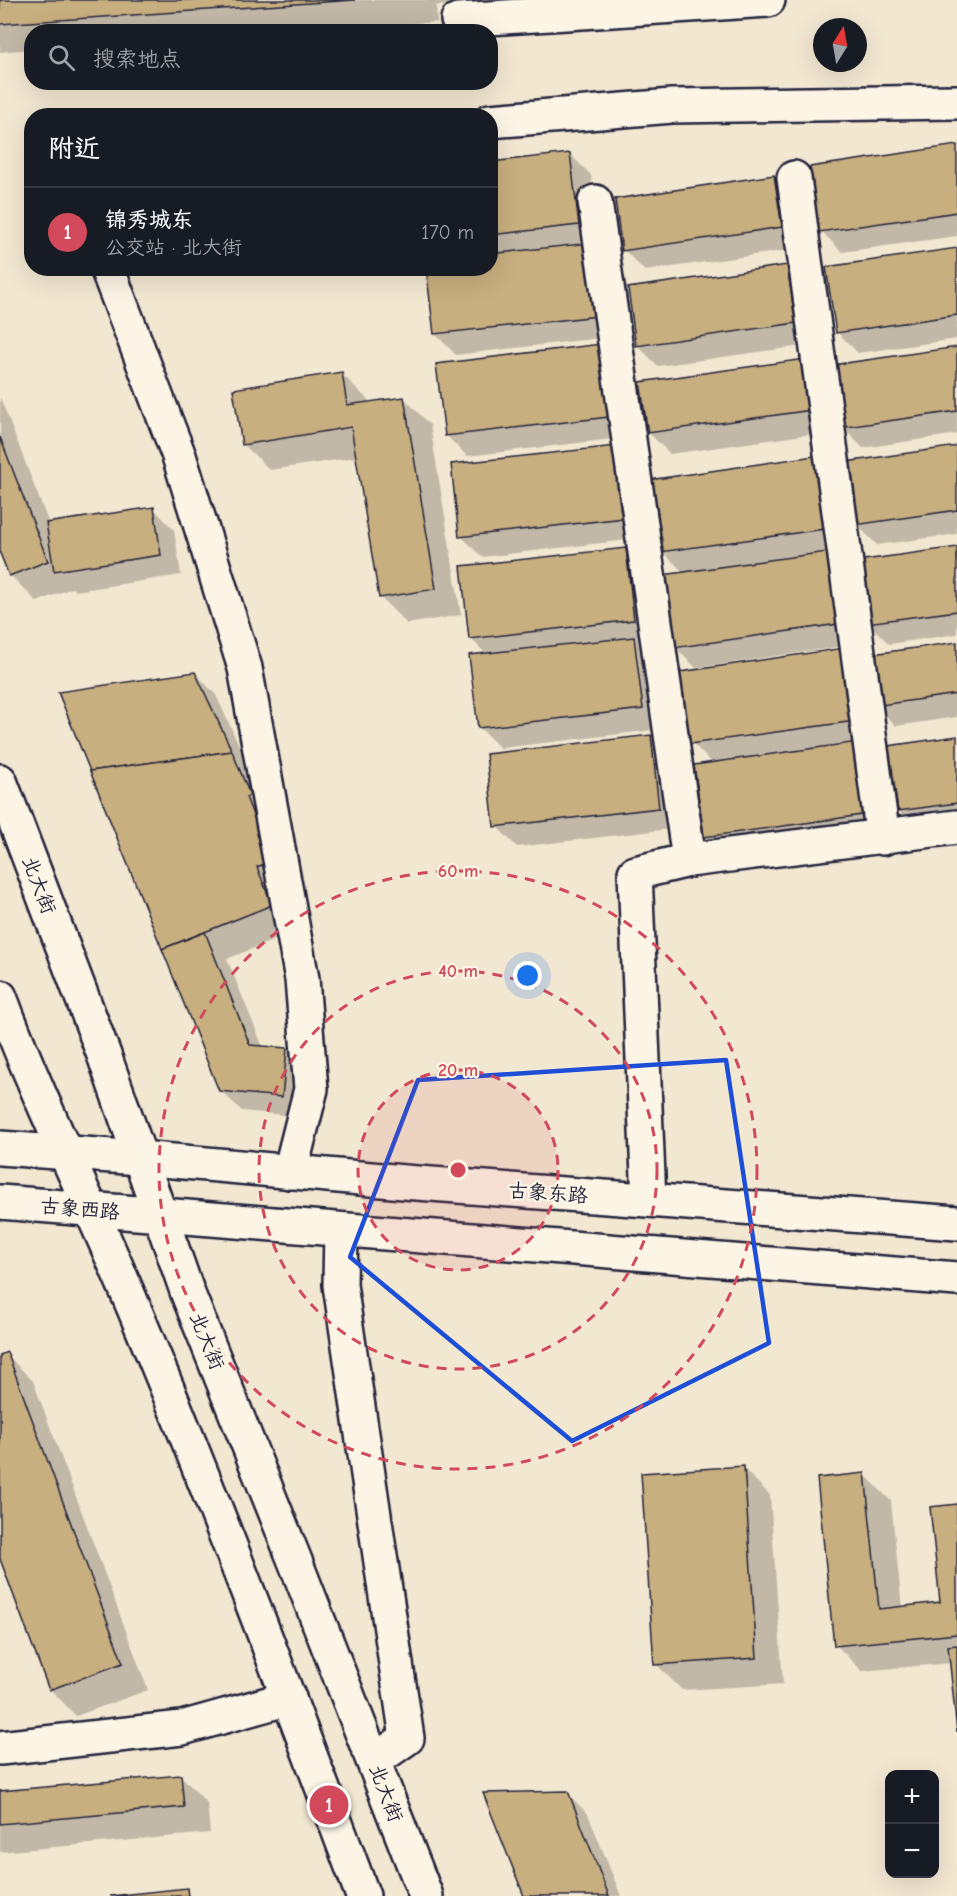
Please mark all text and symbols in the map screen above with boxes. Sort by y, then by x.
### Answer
north arrow [813,18,867,72]
search box [24,24,498,90]
icon: search [45,41,78,74]
text: 搜索地点 [93,46,181,72]
text: 附近 [48,134,100,164]
text: 锦秀城东 [105,207,193,233]
text: 1 [64,221,71,244]
text: 170 m [421,221,474,244]
text: 公交站 · 北大街 [105,236,242,259]
street label: 北大街 [18,853,60,917]
text: 60 m [438,861,478,882]
text: 40 m [438,961,478,982]
your location [513,961,542,990]
text: 20 m [438,1060,478,1081]
centre of rings [448,1160,468,1180]
street label: 古象东路 [507,1179,590,1207]
street label: 古象西路 [39,1194,122,1224]
street label: 北大街 [185,1309,229,1373]
street label: 北大街 [365,1761,407,1825]
map controls [885,1770,939,1878]
button: + [885,1770,939,1824]
pin: 1 [310,1782,348,1828]
button: − [885,1824,939,1878]

